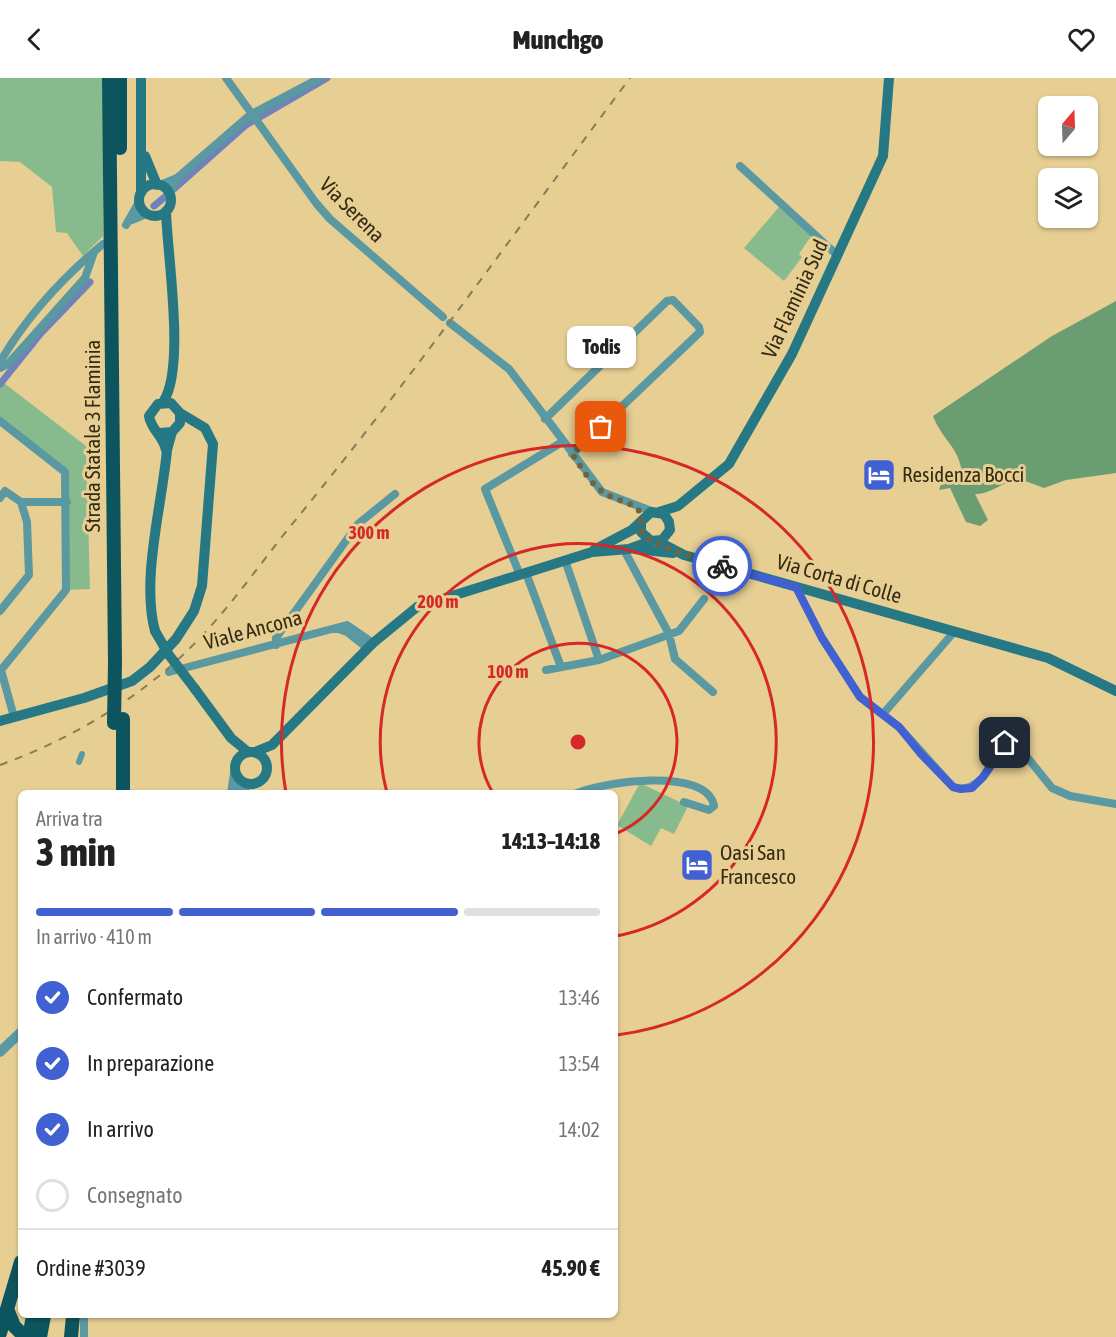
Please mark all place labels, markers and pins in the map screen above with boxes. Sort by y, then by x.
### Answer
callout: Todis [566,325,636,367]
pin [575,401,626,452]
hotel icon: Residenza Bocci [861,457,897,493]
place label: Residenza Bocci [902,462,1024,486]
pin [979,717,1030,768]
centre of rings [568,732,588,752]
place label: Oasi San Francesco [720,840,796,888]
hotel icon: Oasi San Francesco [679,847,715,883]

